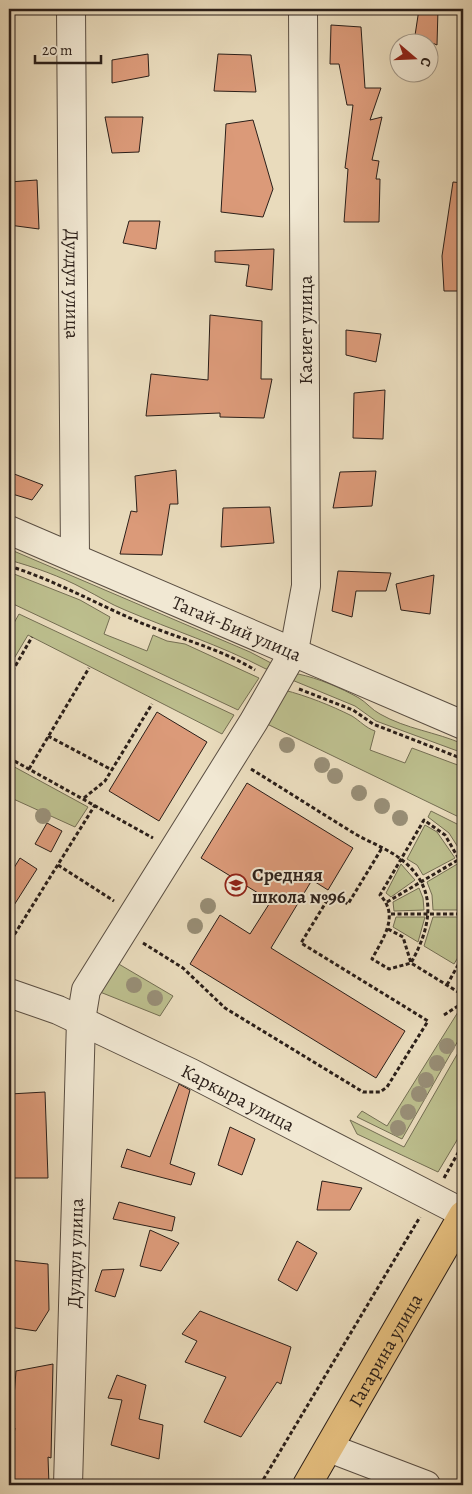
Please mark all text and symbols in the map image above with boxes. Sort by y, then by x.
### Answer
scale bar [35,32,101,64]
north arrow [390,32,440,82]
text: 20 m [42,40,73,60]
text: С [415,55,436,70]
street label: Дулдул улица [59,229,85,339]
street label: Касиет улица [293,275,319,385]
street label: Тагай-Бий улица [168,589,306,668]
place label: Средняя школа №96 [252,862,346,910]
school or university icon: Средняя школа №96 [224,873,248,897]
street label: Каркыра улица [177,1058,299,1138]
street label: Дулдул улица [61,1198,90,1308]
street label: Гагарина улица [343,1289,429,1412]

